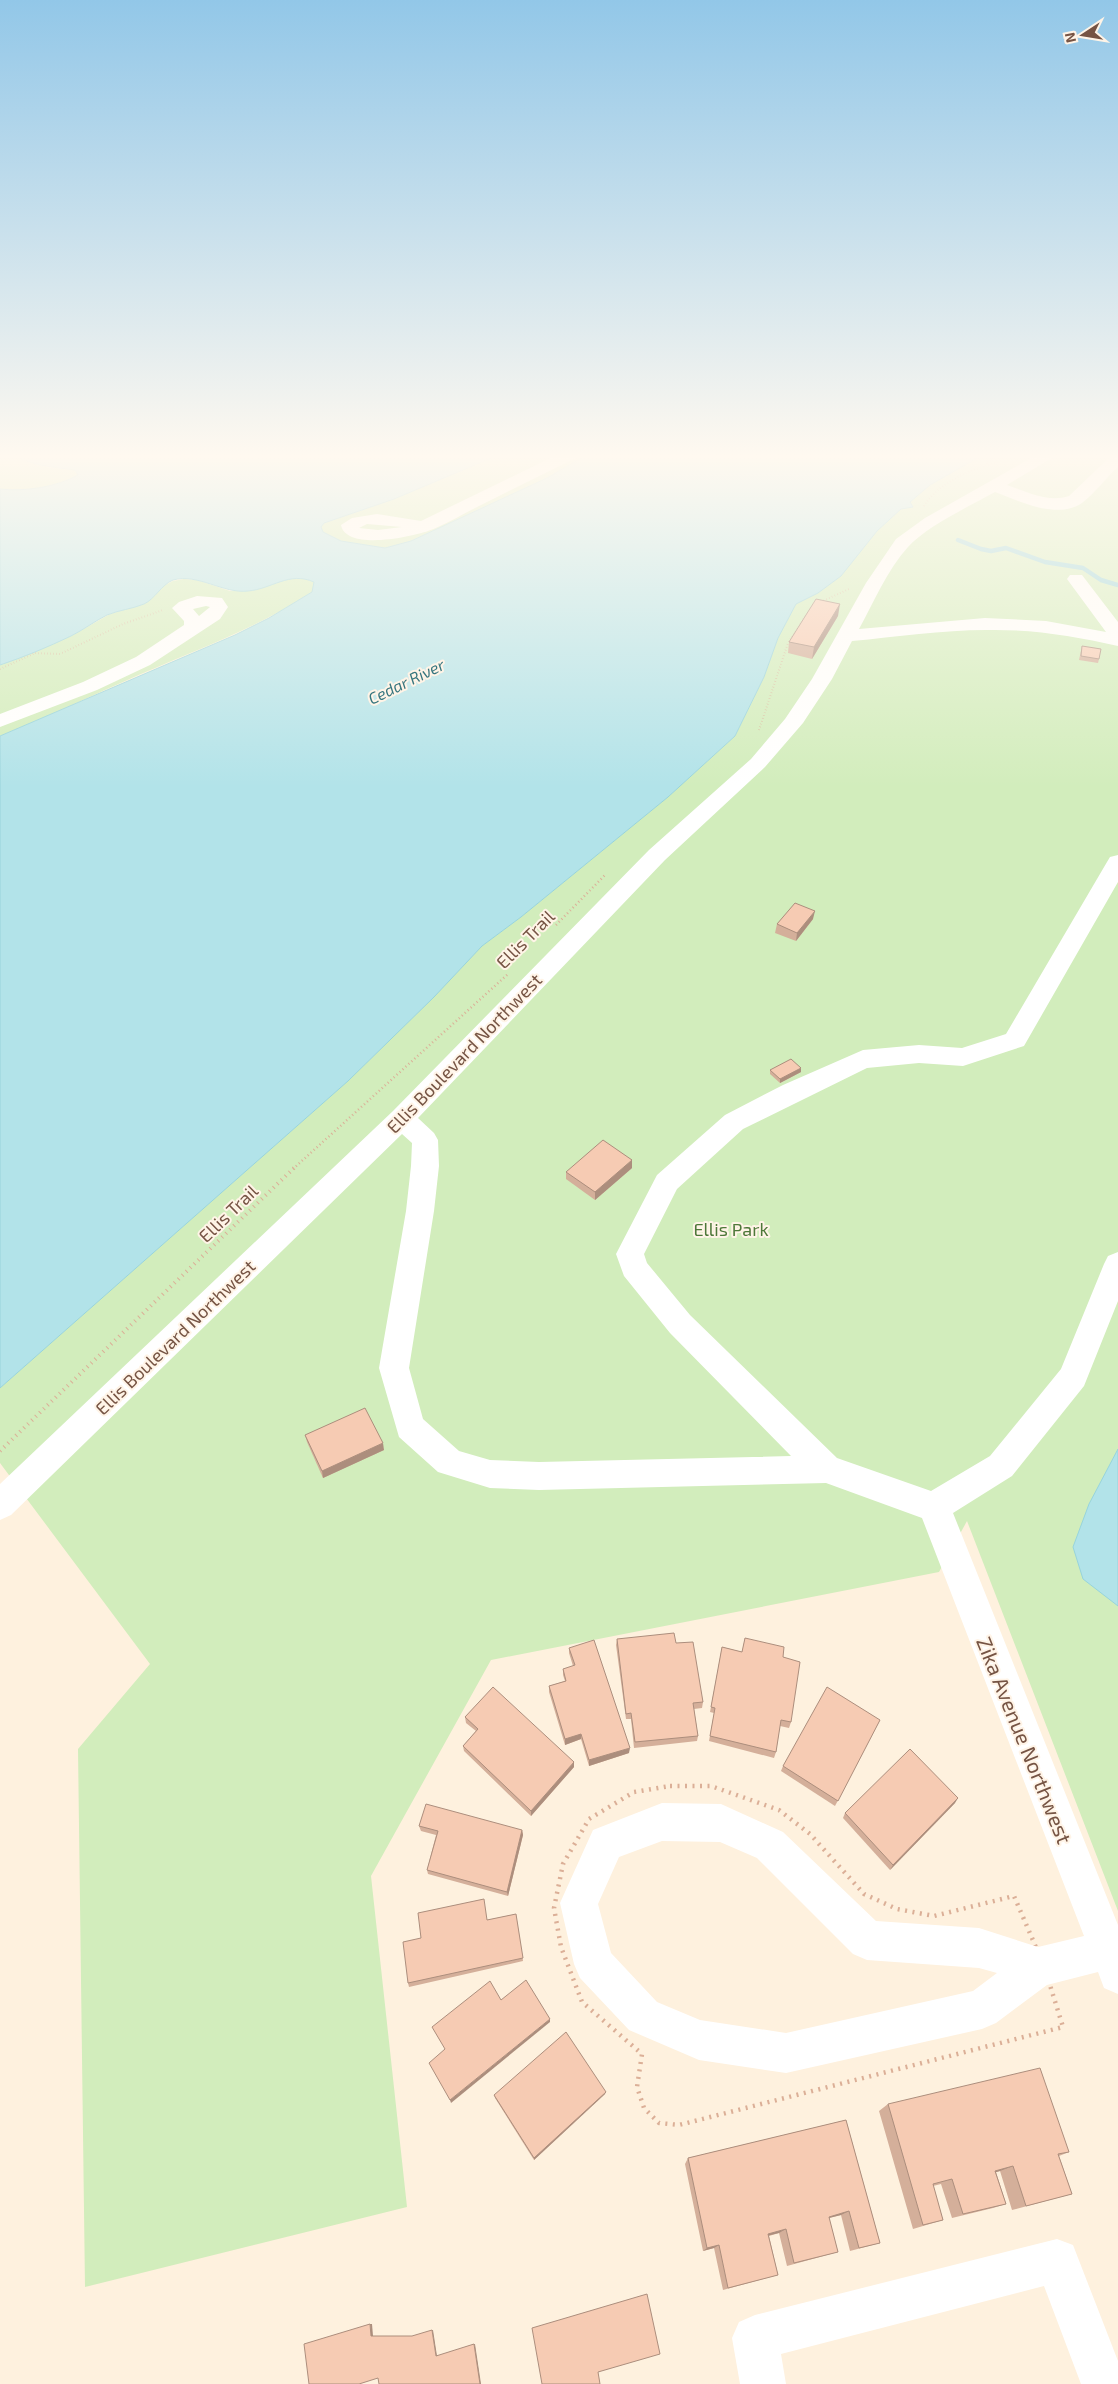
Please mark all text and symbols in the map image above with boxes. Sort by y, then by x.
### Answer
north arrow [1058,10,1108,60]
text: N [1060,31,1079,45]
water label: Cedar River [365,654,448,708]
street label: Ellis Trail [491,905,559,973]
street label: Ellis Boulevard Northwest [382,968,546,1137]
street label: Ellis Trail [194,1179,263,1247]
park label: Ellis Park [693,1218,769,1240]
street label: Ellis Boulevard Northwest [91,1255,260,1419]
street label: Zika Avenue Northwest [972,1633,1078,1847]

